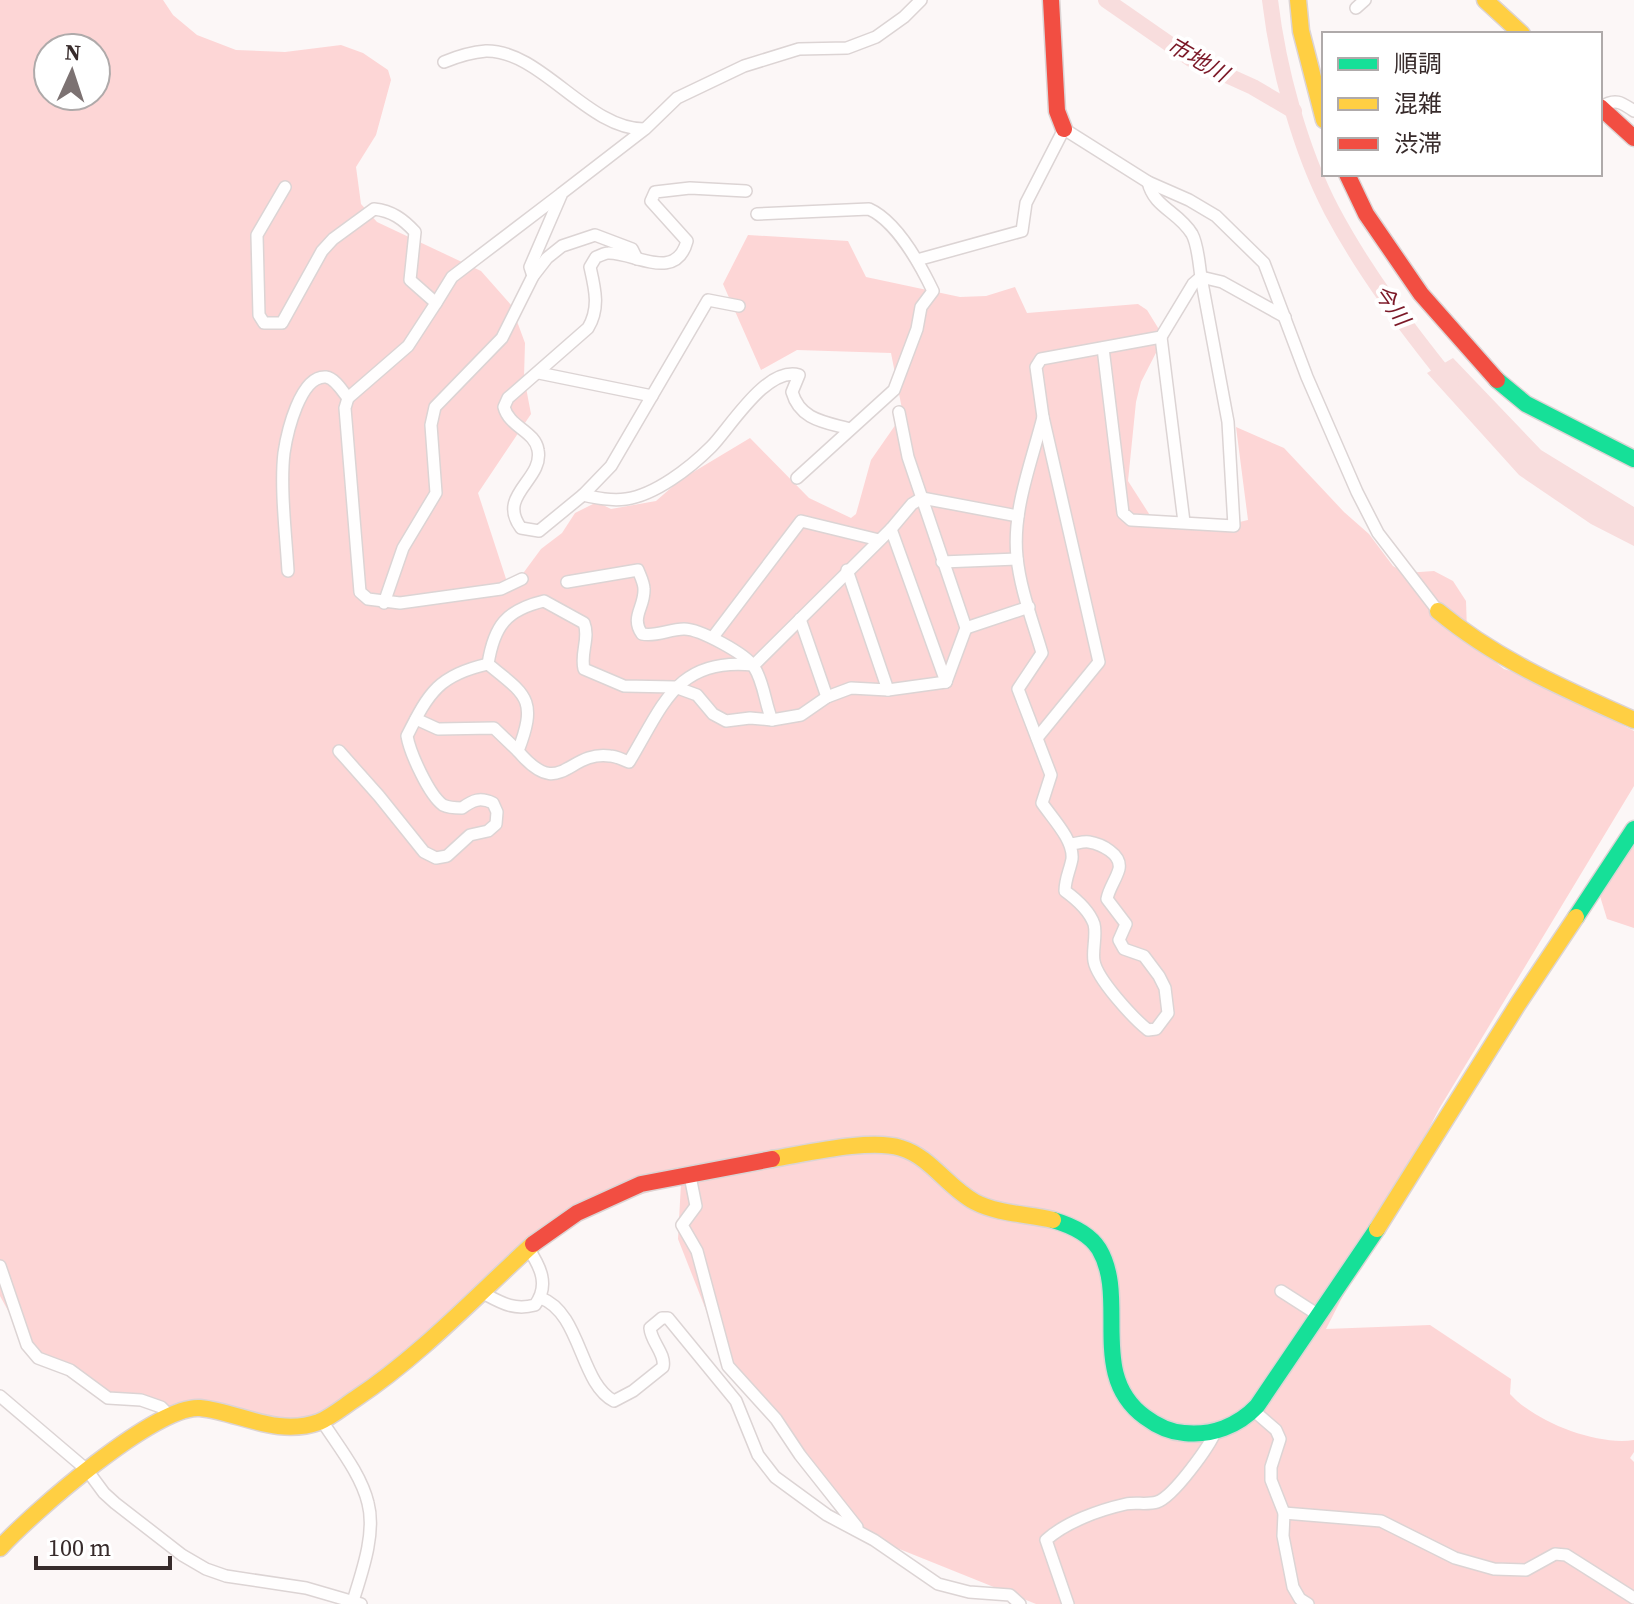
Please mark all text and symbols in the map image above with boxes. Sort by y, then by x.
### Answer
water label: 市地川 [1162,30,1236,89]
north arrow [32,32,112,112]
legend [1322,32,1602,176]
text: N [64,37,82,67]
text: 順調 [1394,47,1442,80]
text: 混雑 [1394,87,1442,120]
text: 渋滞 [1394,127,1442,160]
water label: 今川 [1367,278,1418,333]
scale bar [36,1520,170,1570]
text: 100 m [48,1531,111,1564]

